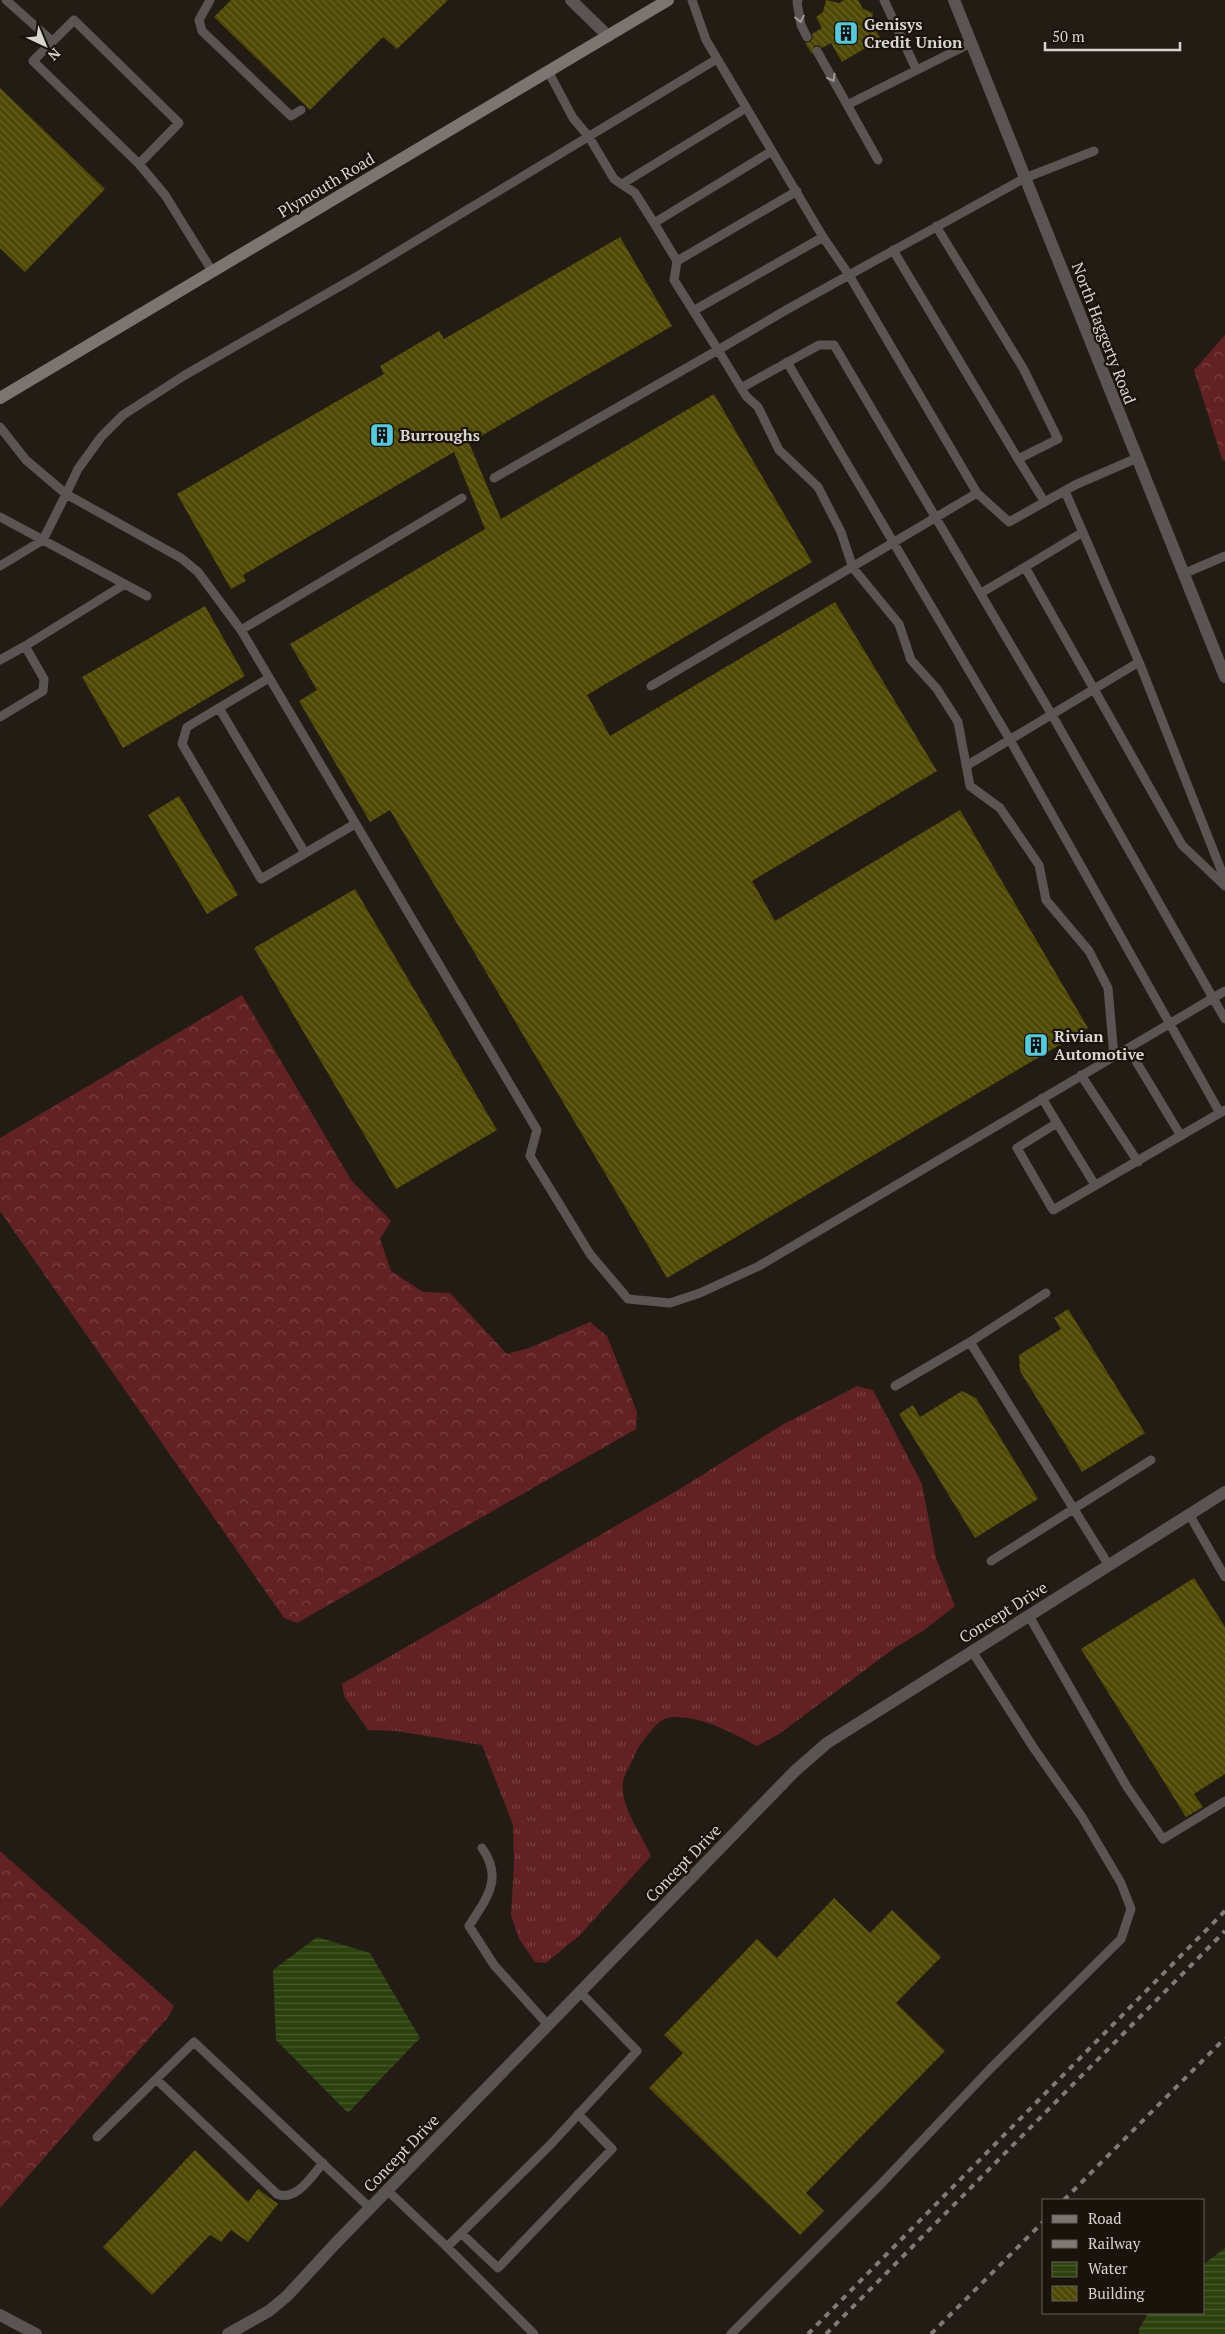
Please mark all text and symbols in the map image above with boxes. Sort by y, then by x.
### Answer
place label: Genisys Credit Union [864,13,963,53]
one-way arrow [794,14,805,23]
north arrow [20,20,70,70]
building icon: Genisys Credit Union [833,20,859,46]
scale bar [1045,20,1180,52]
text: 50 m [1052,26,1085,46]
text: N [44,44,65,65]
one-way arrow [826,73,836,82]
street label: Plymouth Road [274,147,379,223]
street label: North Haggerty Road [1067,259,1141,407]
building icon: Burroughs [369,422,395,448]
place label: Burroughs [400,424,480,446]
place label: Rivian Automotive [1054,1025,1145,1065]
building icon: Rivian Automotive [1023,1032,1049,1058]
street label: Concept Drive [955,1576,1051,1648]
street label: Concept Drive [640,1819,726,1907]
street label: Concept Drive [358,2109,444,2197]
legend [1042,2199,1205,2314]
text: Road [1088,2208,1121,2228]
text: Railway [1088,2233,1141,2253]
text: Water [1088,2258,1128,2278]
text: Building [1088,2283,1146,2303]

